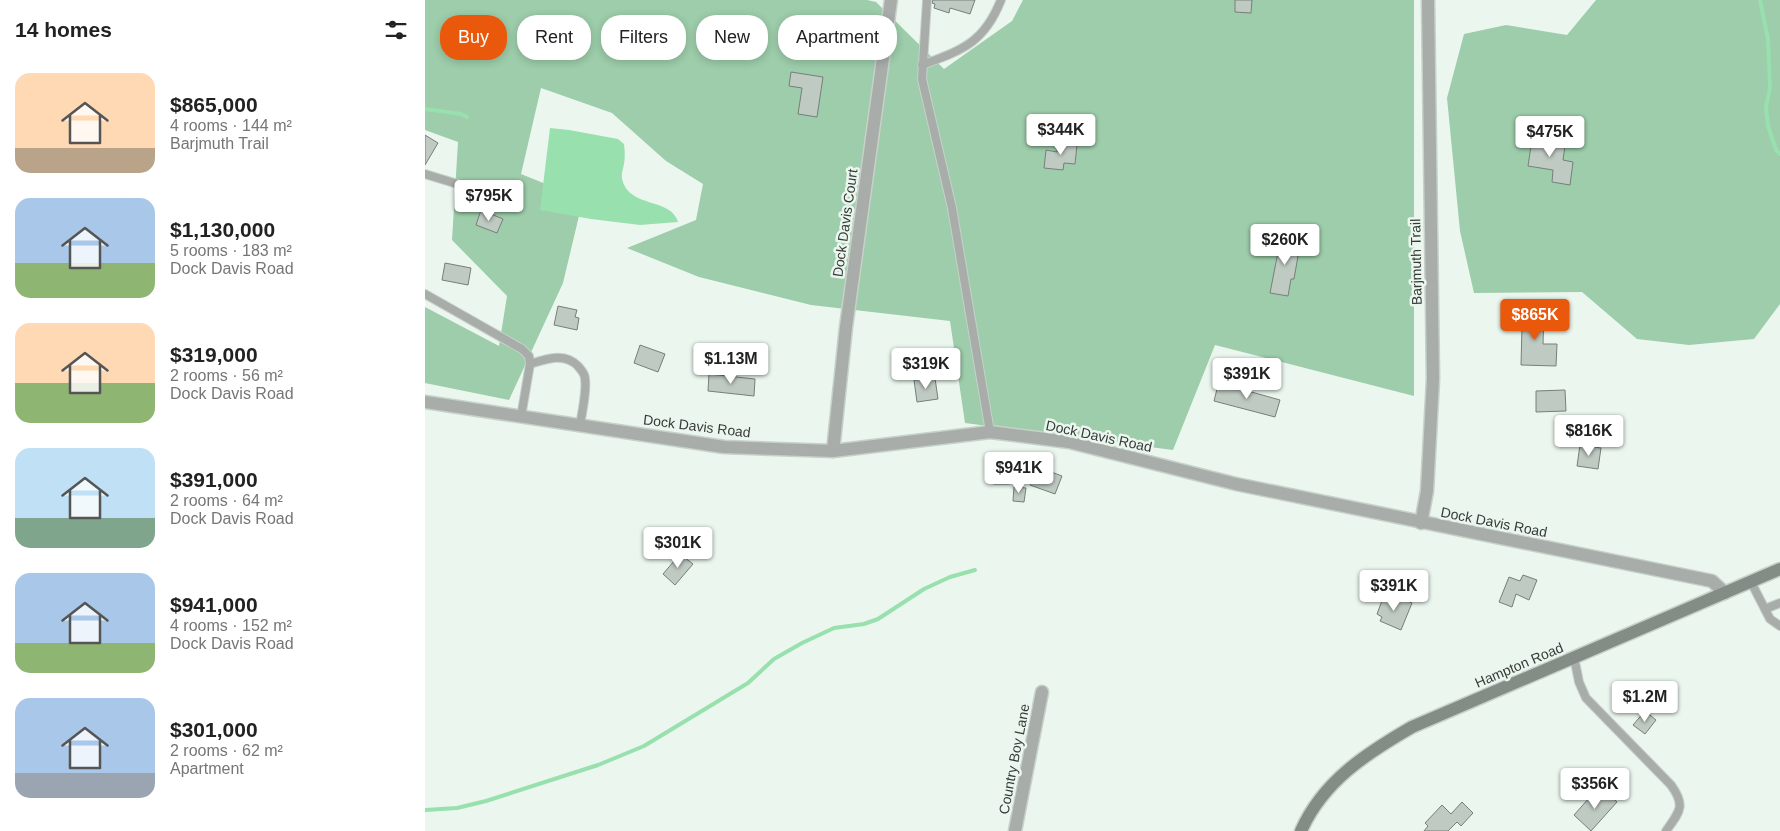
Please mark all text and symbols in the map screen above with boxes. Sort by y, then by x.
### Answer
chip: Buy [440,15,507,60]
chip: Rent [517,15,591,60]
chip: Filters [601,15,686,60]
chip: New [696,15,768,60]
chip: Apartment [778,15,897,60]
icon: filters [382,16,410,44]
text: 14 homes [15,18,112,41]
icon: home [55,93,115,153]
text: $865,000 [170,93,258,116]
pin: $344K [1026,114,1096,156]
pin: $475K [1515,116,1585,158]
text: 4 rooms · 144 m² [170,117,292,134]
text: $344K [1037,121,1085,138]
text: $475K [1526,123,1574,140]
text: Barjmuth Trail [170,135,269,152]
street label: Dock Davis Court [829,168,861,278]
pin: $795K [454,180,524,222]
text: $795K [465,187,513,204]
icon: home [55,218,115,278]
text: $1,130,000 [170,218,275,241]
street label: Barjmuth Trail [1407,219,1425,305]
pin: $260K [1250,224,1320,266]
text: $260K [1261,231,1309,248]
text: 5 rooms · 183 m² [170,242,292,259]
text: Dock Davis Road [170,260,294,277]
pin: $865K [1500,298,1570,341]
text: $865K [1511,306,1559,323]
pin: $1.13M [690,342,772,385]
icon: home [55,343,115,403]
text: $319,000 [170,343,258,366]
pin: $319K [891,348,961,390]
text: $1.13M [704,350,758,367]
text: $319K [902,355,950,372]
pin: $391K [1212,358,1282,400]
text: $391K [1223,365,1271,382]
text: 2 rooms · 56 m² [170,367,283,384]
text: Dock Davis Road [170,385,294,402]
street label: Dock Davis Road [642,411,752,441]
pin: $816K [1554,414,1624,457]
street label: Dock Davis Road [1044,417,1154,455]
text: $816K [1565,422,1613,439]
pin: $941K [984,452,1054,494]
text: $941K [995,459,1043,476]
icon: home [55,468,115,528]
text: $391,000 [170,468,258,491]
text: 2 rooms · 64 m² [170,492,283,509]
street label: Dock Davis Road [1439,504,1549,540]
text: Dock Davis Road [170,510,294,527]
pin: $301K [643,526,713,569]
text: $301K [654,534,702,551]
pin: $391K [1359,570,1429,612]
text: $391K [1370,577,1418,594]
icon: home [55,593,115,653]
text: $941,000 [170,593,258,616]
text: 4 rooms · 152 m² [170,617,292,634]
text: Dock Davis Road [170,635,294,652]
street label: Hampton Road [1473,639,1565,691]
pin: $1.2M [1610,680,1680,723]
text: $1.2M [1623,688,1667,705]
street label: Country Boy Lane [995,702,1033,816]
icon: home [55,718,115,778]
text: $301,000 [170,718,258,741]
text: 2 rooms · 62 m² [170,742,283,759]
text: Apartment [170,760,244,777]
pin: $356K [1560,768,1630,810]
text: $356K [1571,775,1619,792]

